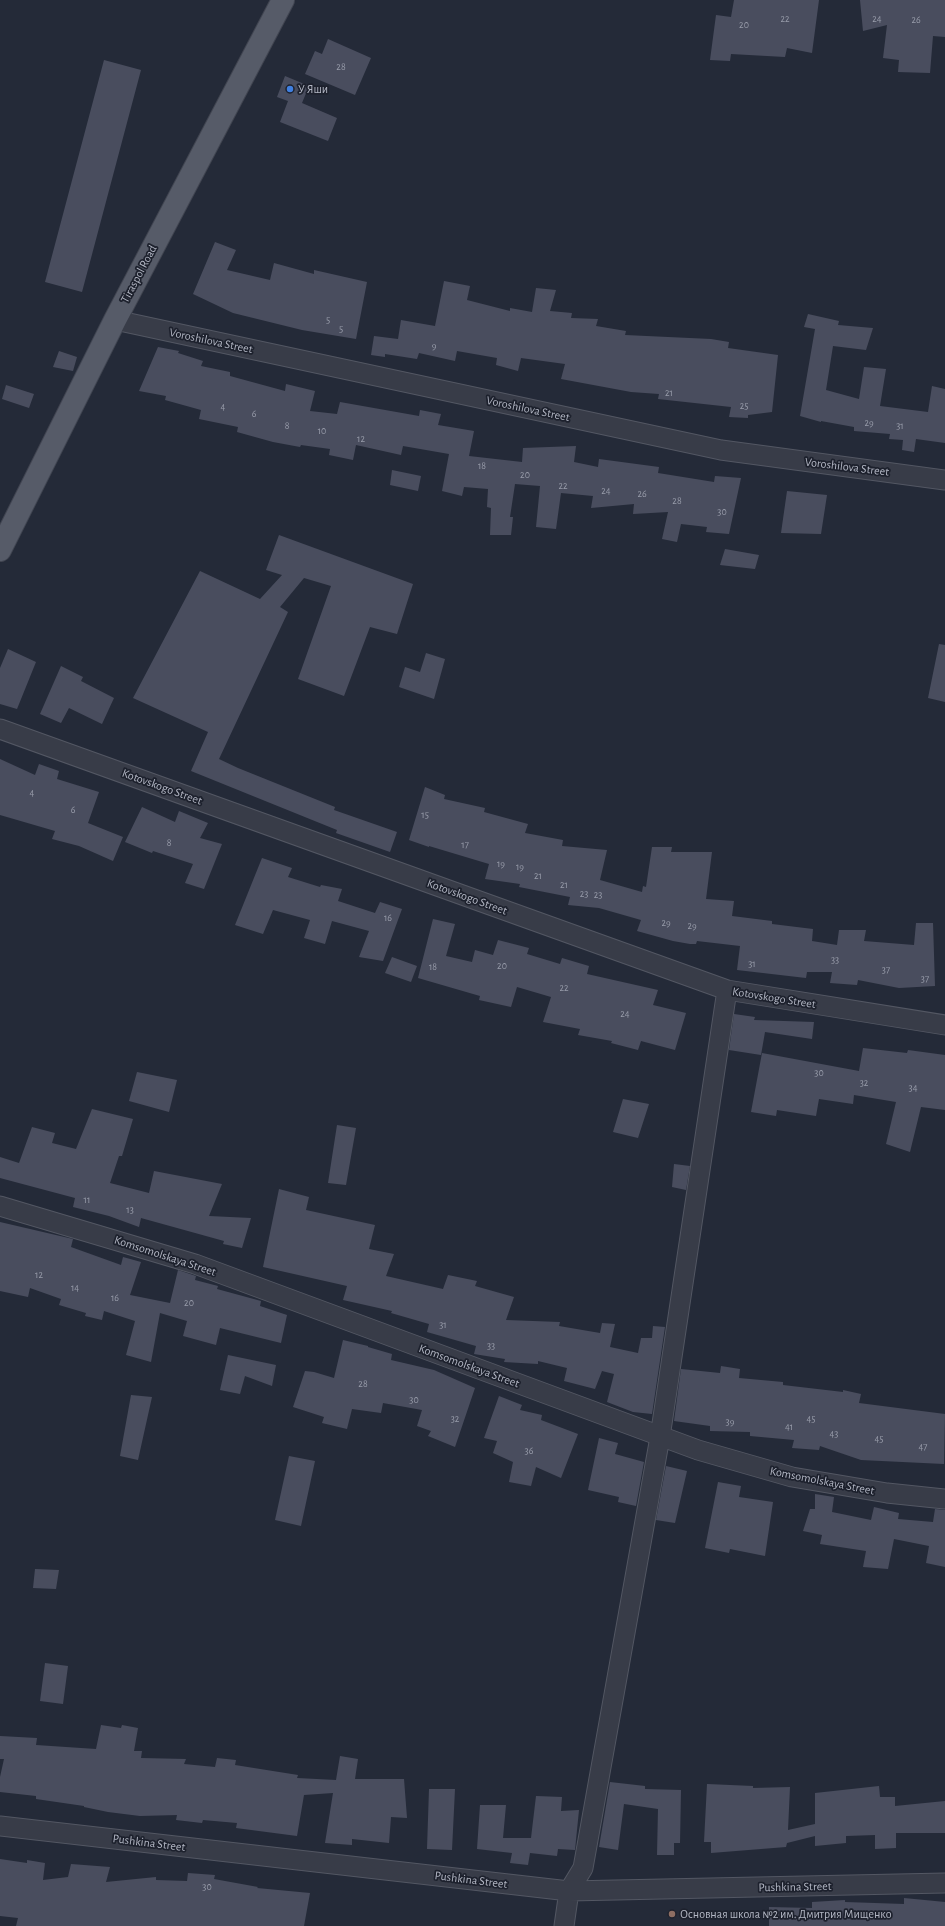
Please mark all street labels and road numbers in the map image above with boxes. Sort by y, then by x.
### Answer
street label: Tiraspol Road [118,243,160,305]
street label: Voroshilova Street [168,325,254,357]
street label: Voroshilova Street [485,393,571,425]
street label: Voroshilova Street [804,455,890,479]
street label: Kotovskogo Street [120,766,204,808]
street label: Kotovskogo Street [425,876,509,918]
street label: Kotovskogo Street [731,984,817,1012]
street label: Komsomolskaya Street [112,1233,218,1279]
street label: Komsomolskaya Street [417,1341,521,1391]
street label: Komsomolskaya Street [769,1464,875,1498]
street label: Pushkina Street [112,1831,186,1855]
street label: Pushkina Street [434,1868,508,1892]
street label: Pushkina Street [758,1879,832,1895]

